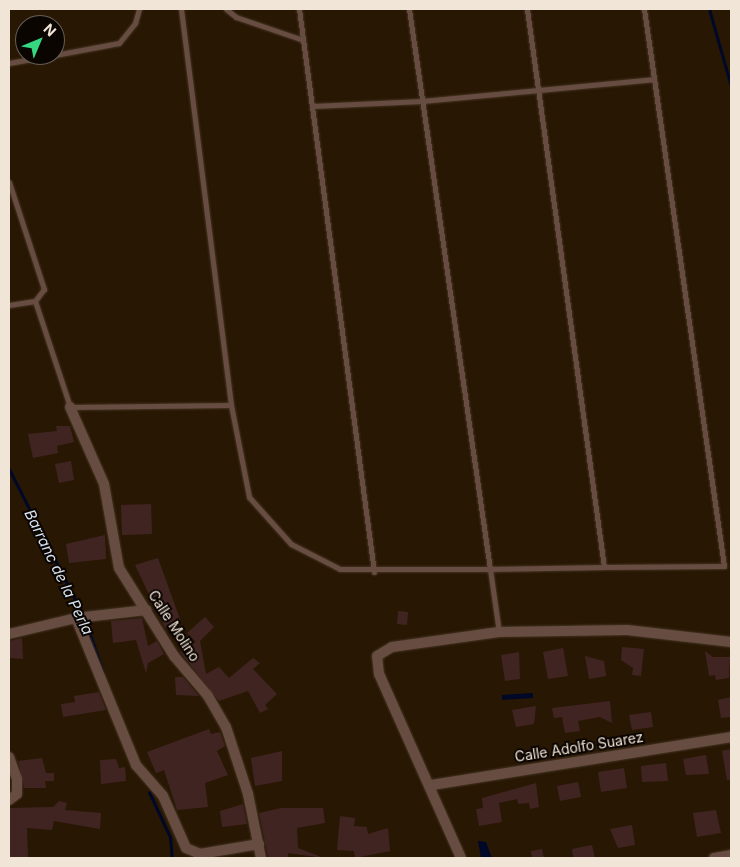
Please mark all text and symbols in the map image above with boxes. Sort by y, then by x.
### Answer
north arrow [15,15,65,65]
text: N [40,20,60,40]
water label: Barranc de la Perla [21,506,97,638]
street label: Calle Molino [145,587,203,665]
street label: Calle Adolfo Suarez [514,729,644,765]

